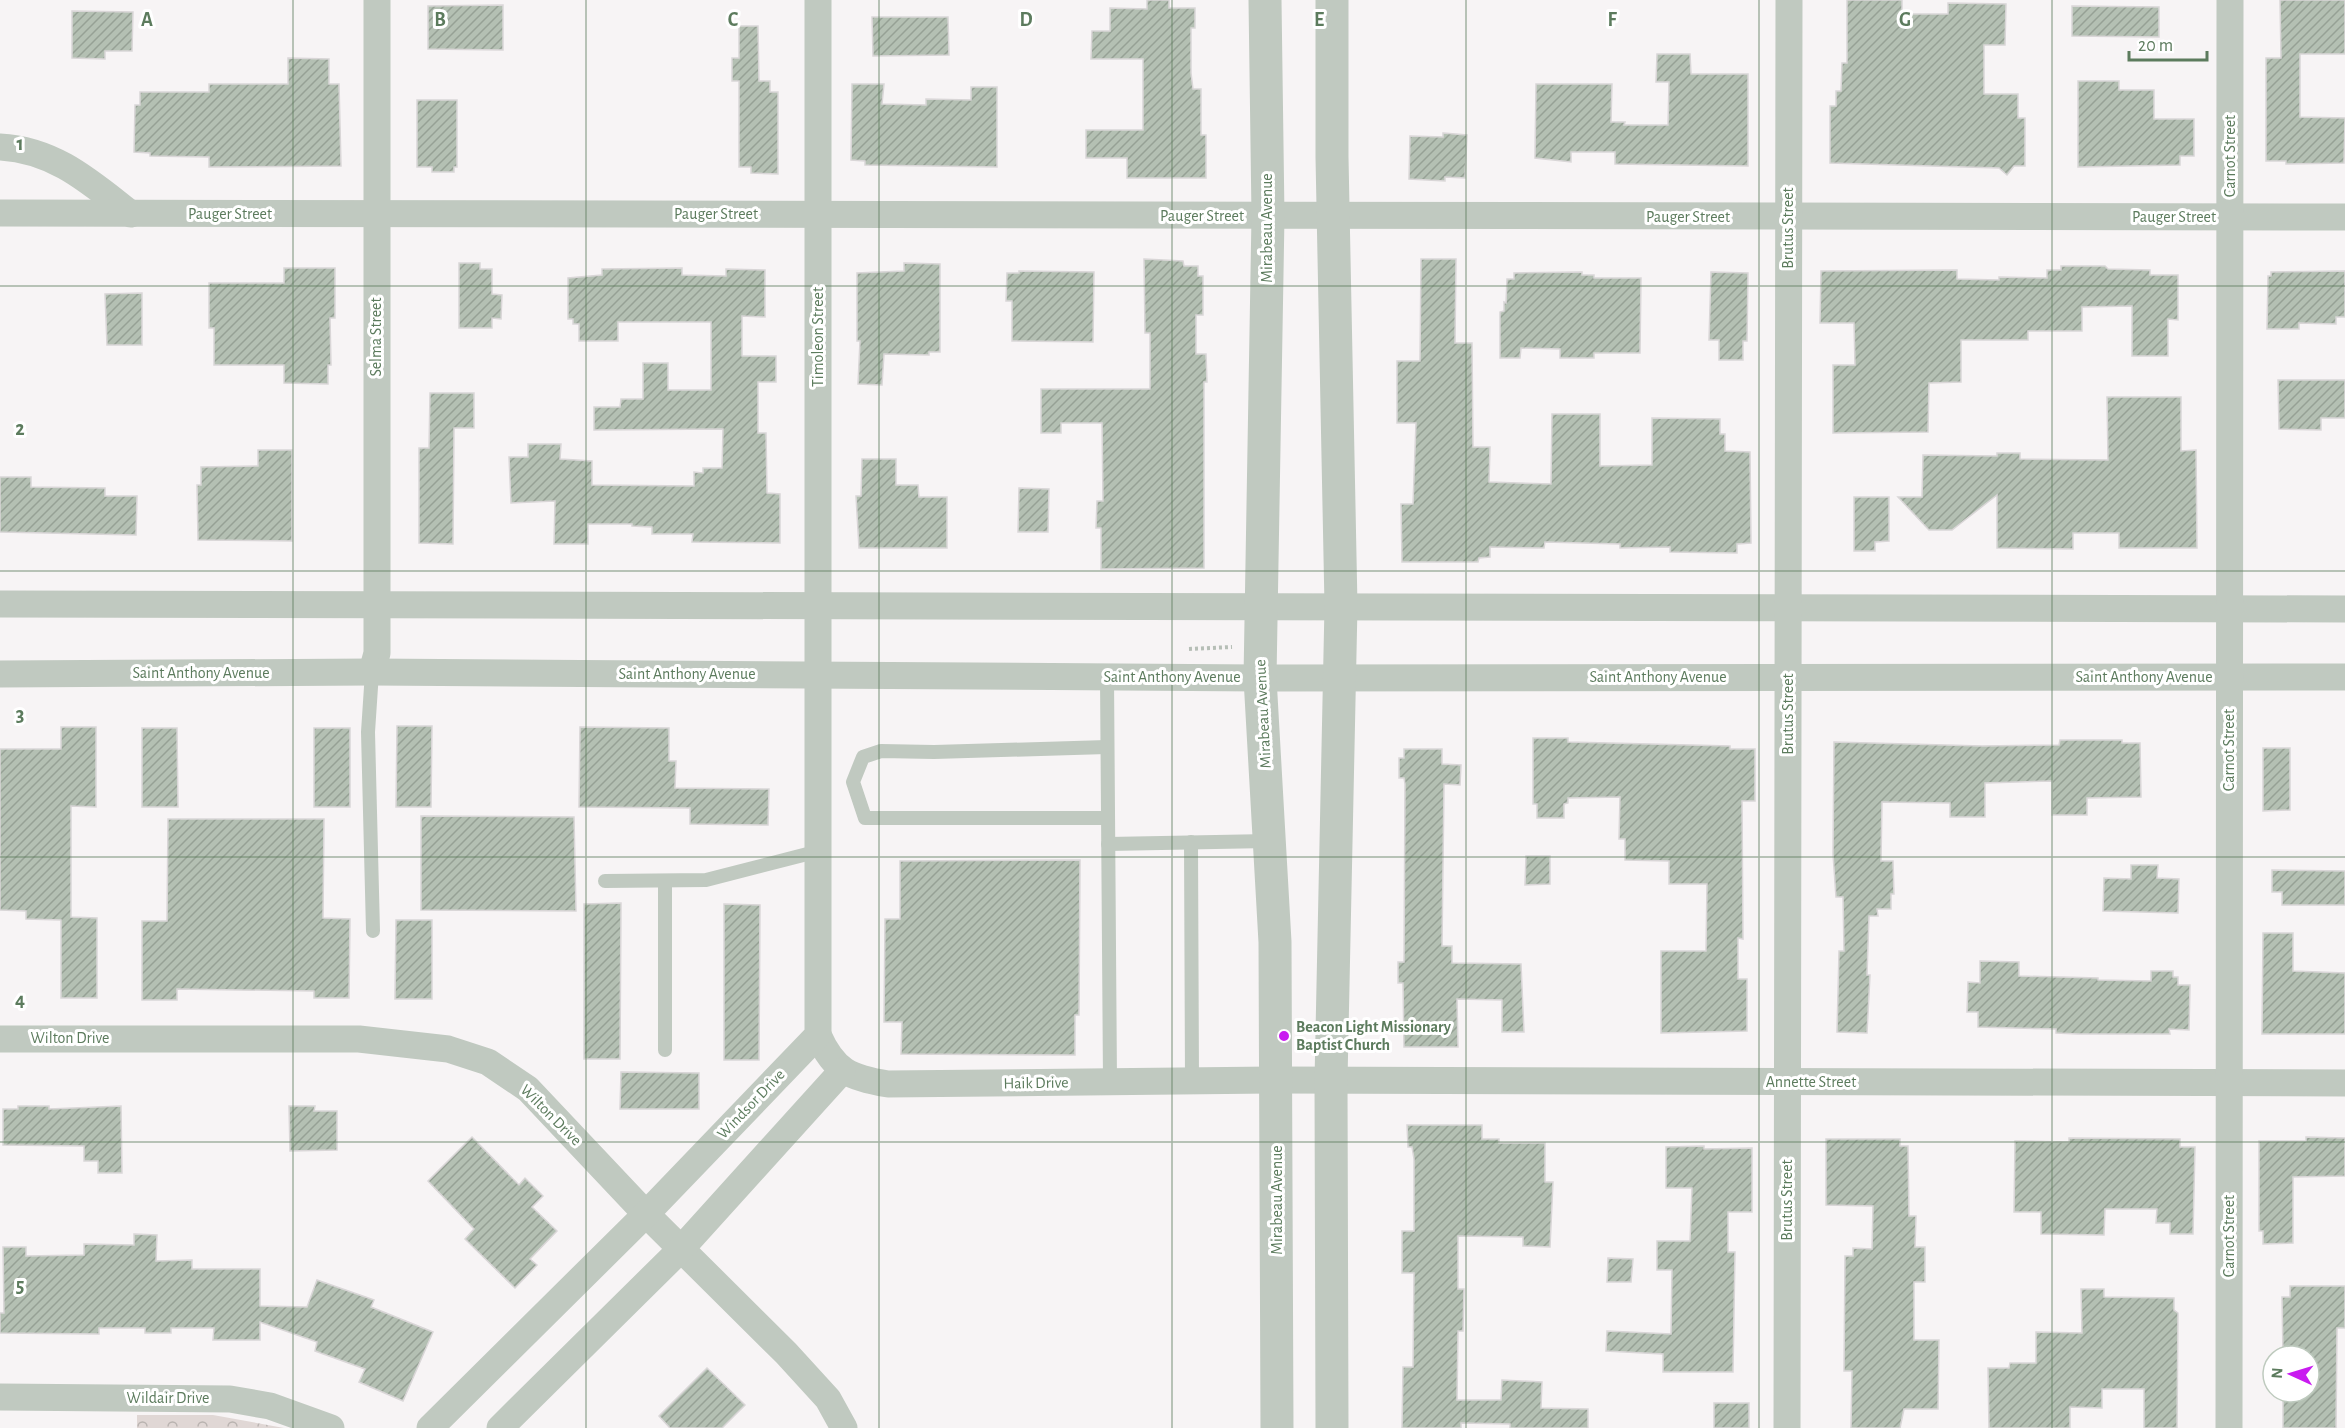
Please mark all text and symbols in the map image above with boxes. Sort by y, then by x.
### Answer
text: A [141,10,153,30]
text: B [434,10,446,30]
text: C [728,10,739,30]
text: D [1019,10,1033,30]
text: E [1314,10,1324,30]
text: F [1607,10,1617,30]
text: G [1899,10,1911,30]
scale bar [2129,24,2207,62]
text: 20 m [2138,37,2173,55]
street label: Carnot Street [2222,115,2238,197]
text: 1 [16,134,24,154]
street label: Mirabeau Avenue [1259,173,1275,283]
street label: Brutus Street [1780,187,1796,269]
street label: Pauger Street [188,206,272,222]
street label: Pauger Street [674,206,758,222]
street label: Pauger Street [1160,208,1244,224]
street label: Pauger Street [1646,209,1730,225]
street label: Pauger Street [2132,209,2216,225]
street label: Timoleon Street [810,287,826,387]
street label: Selma Street [368,297,384,377]
text: 2 [15,419,25,439]
street label: Mirabeau Avenue [1252,659,1274,769]
street label: Saint Anthony Avenue [132,665,270,682]
street label: Saint Anthony Avenue [618,666,756,683]
street label: Saint Anthony Avenue [1103,669,1241,686]
street label: Saint Anthony Avenue [1589,669,1727,686]
street label: Saint Anthony Avenue [2075,669,2213,686]
street label: Brutus Street [1780,673,1796,755]
text: 3 [16,705,24,725]
street label: Carnot Street [2221,709,2237,791]
text: 4 [15,990,25,1010]
place label: Beacon Light Missionary Baptist Church [1296,1019,1452,1053]
marker: Beacon Light Missionary Baptist Church [1277,1029,1291,1043]
street label: Wilton Drive [31,1030,109,1046]
street label: Windsor Drive [714,1066,788,1142]
street label: Haik Drive [1003,1074,1069,1092]
street label: Annette Street [1766,1074,1856,1090]
street label: Wilton Drive [517,1081,585,1149]
street label: Mirabeau Avenue [1269,1145,1285,1255]
street label: Brutus Street [1779,1159,1795,1241]
street label: Carnot Street [2221,1195,2237,1277]
text: 5 [16,1276,24,1296]
north arrow [2261,1344,2321,1404]
text: N [2269,1367,2285,1379]
street label: Wildair Drive [127,1390,209,1406]

